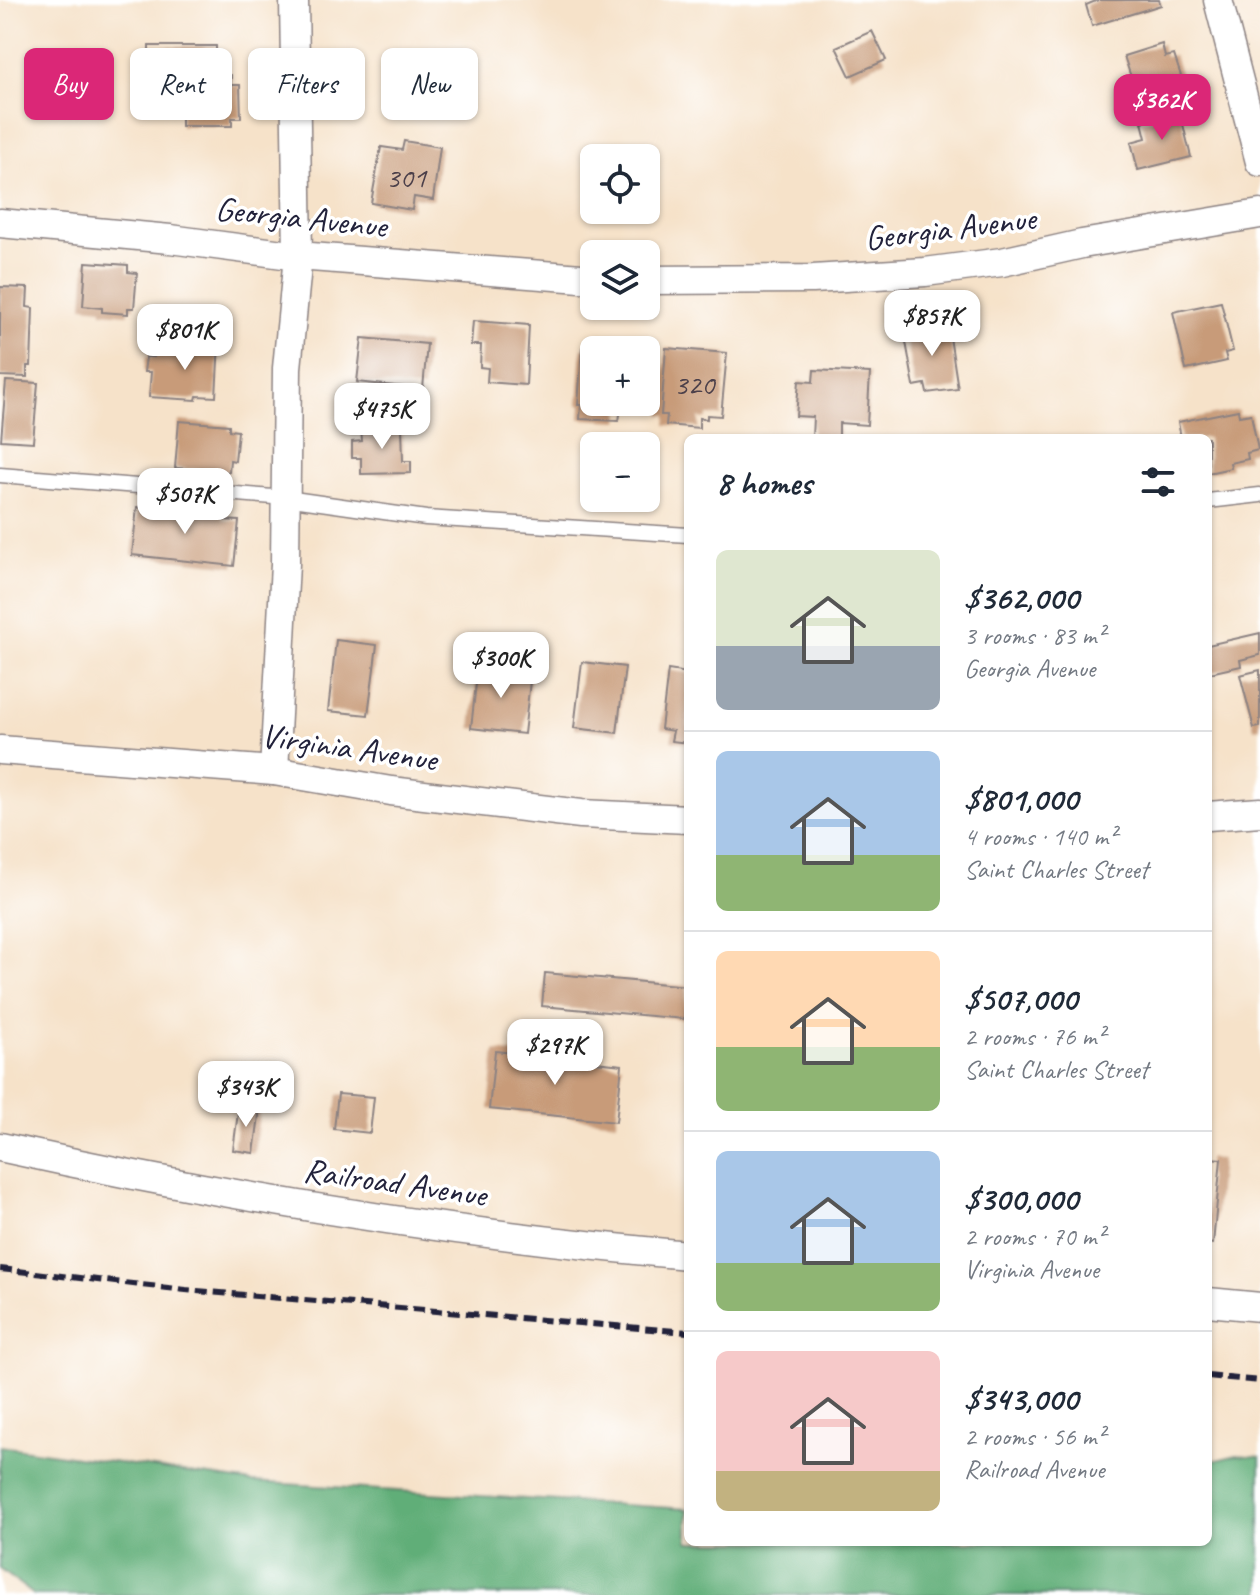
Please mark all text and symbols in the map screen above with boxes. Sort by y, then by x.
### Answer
chip: Buy [24,48,114,120]
chip: Rent [130,48,232,120]
chip: Filters [248,48,365,120]
chip: New [381,48,478,120]
pin: $362K [1106,74,1218,142]
text: $362K [1132,83,1192,116]
map controls [580,144,660,512]
button: locate [580,144,660,224]
house number: 301 [386,158,428,196]
street label: Georgia Avenue [213,187,392,248]
street label: Georgia Avenue [862,196,1041,260]
button: layers [580,240,660,320]
pin: $857K [876,290,988,358]
text: $857K [902,299,962,332]
pin: $801K [129,304,241,372]
text: $801K [155,313,215,346]
button: + [580,336,660,416]
house number: 320 [674,365,717,403]
pin: $475K [326,383,438,451]
text: $475K [352,392,412,425]
button: − [580,432,660,512]
icon: filters [1136,460,1180,504]
text: 8 homes [716,461,812,504]
pin: $507K [129,468,241,536]
text: $507K [155,477,215,510]
text: $362,000 [964,576,1079,619]
icon: home [780,582,876,678]
text: 3 rooms · 83 m² [964,619,1105,652]
pin: $300K [445,632,557,700]
text: $300K [471,641,531,674]
text: Georgia Avenue [964,652,1095,685]
street label: Virginia Avenue [259,713,442,781]
text: $801,000 [964,777,1078,820]
icon: home [780,783,876,879]
text: 4 rooms · 140 m² [964,820,1116,853]
text: Saint Charles Street [964,853,1148,886]
text: $507,000 [964,977,1077,1020]
icon: home [780,983,876,1079]
pin: $297K [499,1019,611,1087]
text: 2 rooms · 76 m² [964,1020,1105,1053]
text: $297K [525,1028,585,1061]
text: Saint Charles Street [964,1053,1148,1086]
pin: $343K [190,1061,302,1129]
text: $343K [216,1070,276,1103]
street label: Railroad Avenue [301,1148,492,1216]
text: $300,000 [964,1177,1078,1220]
icon: home [780,1183,876,1279]
text: 2 rooms · 70 m² [964,1220,1105,1253]
text: Virginia Avenue [964,1253,1099,1286]
text: $343,000 [964,1377,1078,1420]
icon: home [780,1383,876,1479]
text: 2 rooms · 56 m² [964,1420,1105,1453]
text: Railroad Avenue [964,1453,1104,1486]

